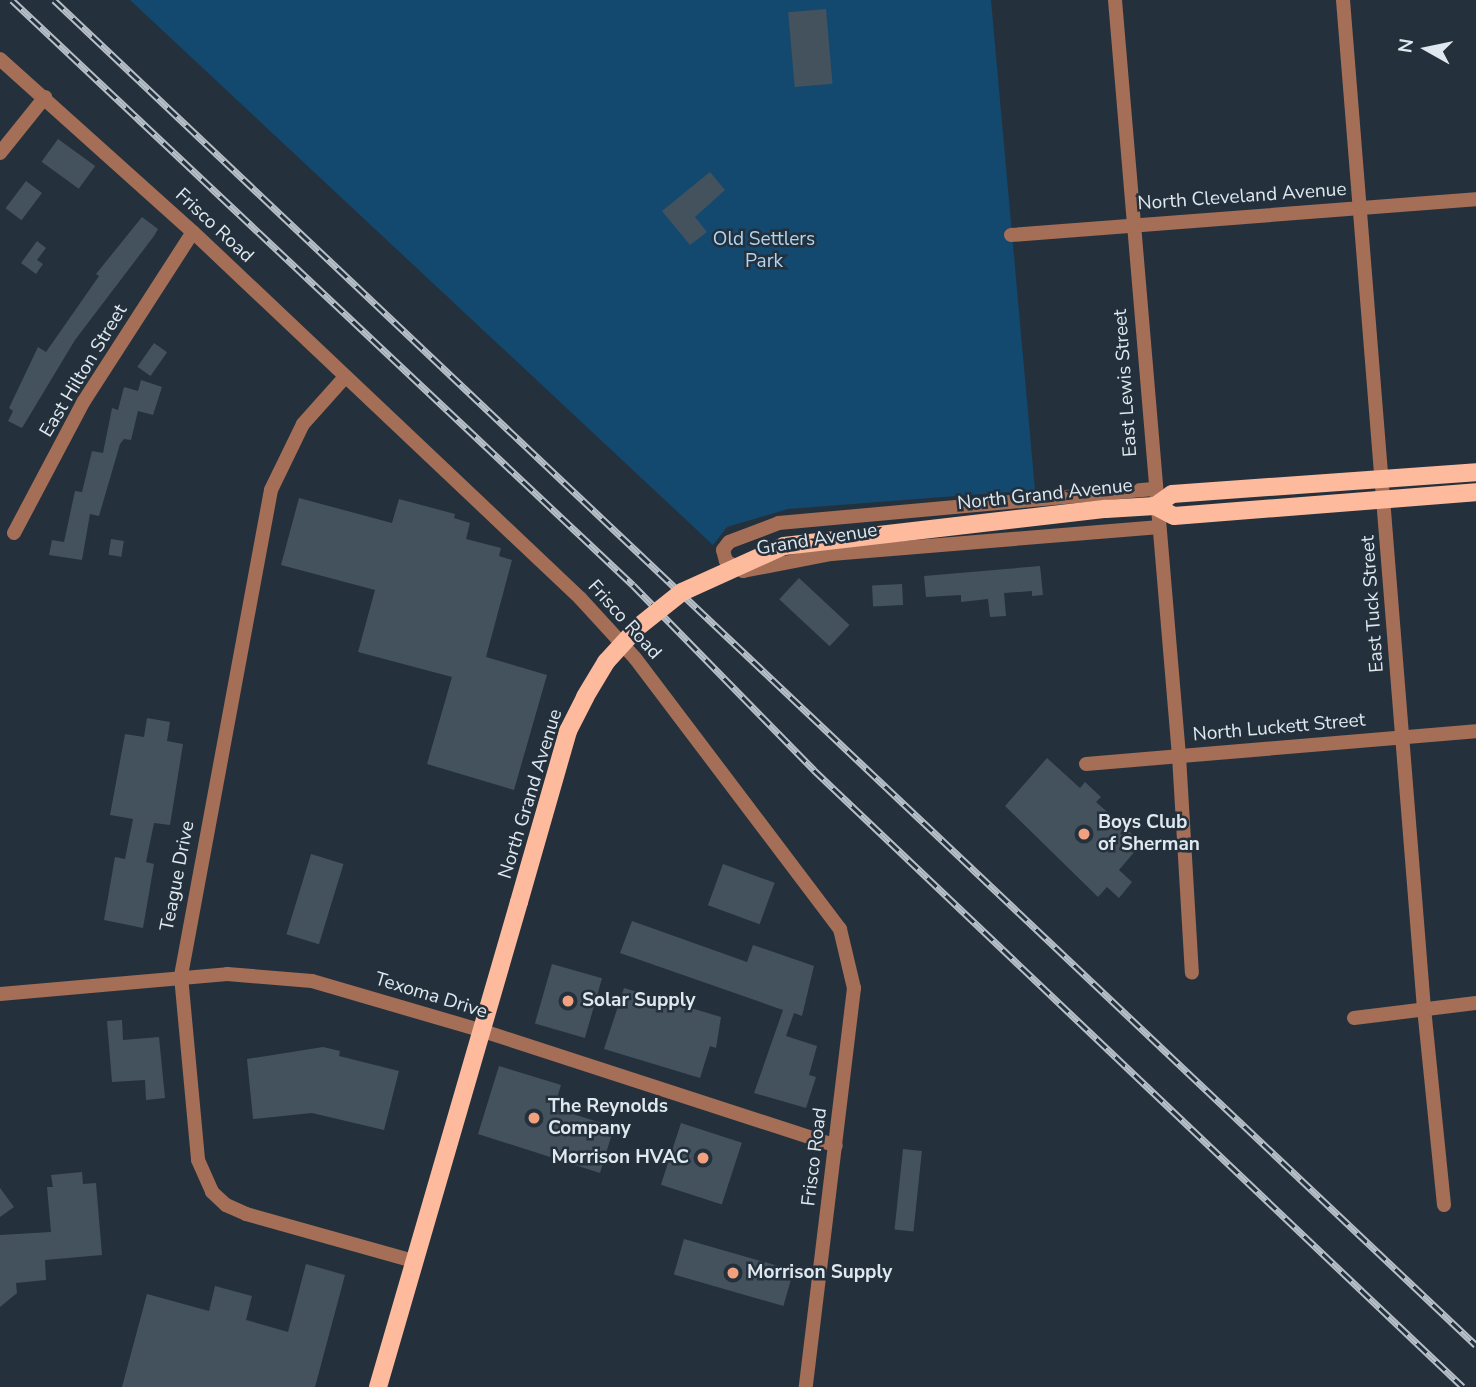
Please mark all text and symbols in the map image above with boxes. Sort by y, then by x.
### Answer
north arrow [1392,14,1462,84]
text: N [1392,37,1420,55]
street label: North Cleveland Avenue [1137,178,1347,216]
street label: Frisco Road [170,184,258,268]
park label: Old Settlers Park [713,229,815,273]
street label: East Hilton Street [35,301,133,441]
street label: East Lewis Street [1109,308,1143,458]
street label: North Grand Avenue [956,474,1134,516]
street label: Grand Avenue [755,519,879,561]
street label: East Tuck Street [1357,535,1389,673]
street label: Frisco Road [582,576,666,664]
street label: North Grand Avenue [494,706,568,882]
street label: North Luckett Street [1192,709,1366,747]
place label: Boys Club of Sherman [1098,812,1200,856]
street label: Teague Drive [156,819,200,933]
marker: Boys Club of Sherman [1076,826,1092,842]
street label: Texoma Drive [372,968,490,1024]
place label: Solar Supply [582,990,696,1012]
marker: Solar Supply [560,993,576,1009]
place label: The Reynolds Company [548,1096,668,1140]
street label: Frisco Road [798,1107,832,1207]
marker: The Reynolds Company [526,1110,542,1126]
place label: Morrison HVAC [552,1147,689,1169]
marker: Morrison HVAC [695,1150,711,1166]
place label: Morrison Supply [747,1262,892,1284]
marker: Morrison Supply [725,1265,741,1281]

